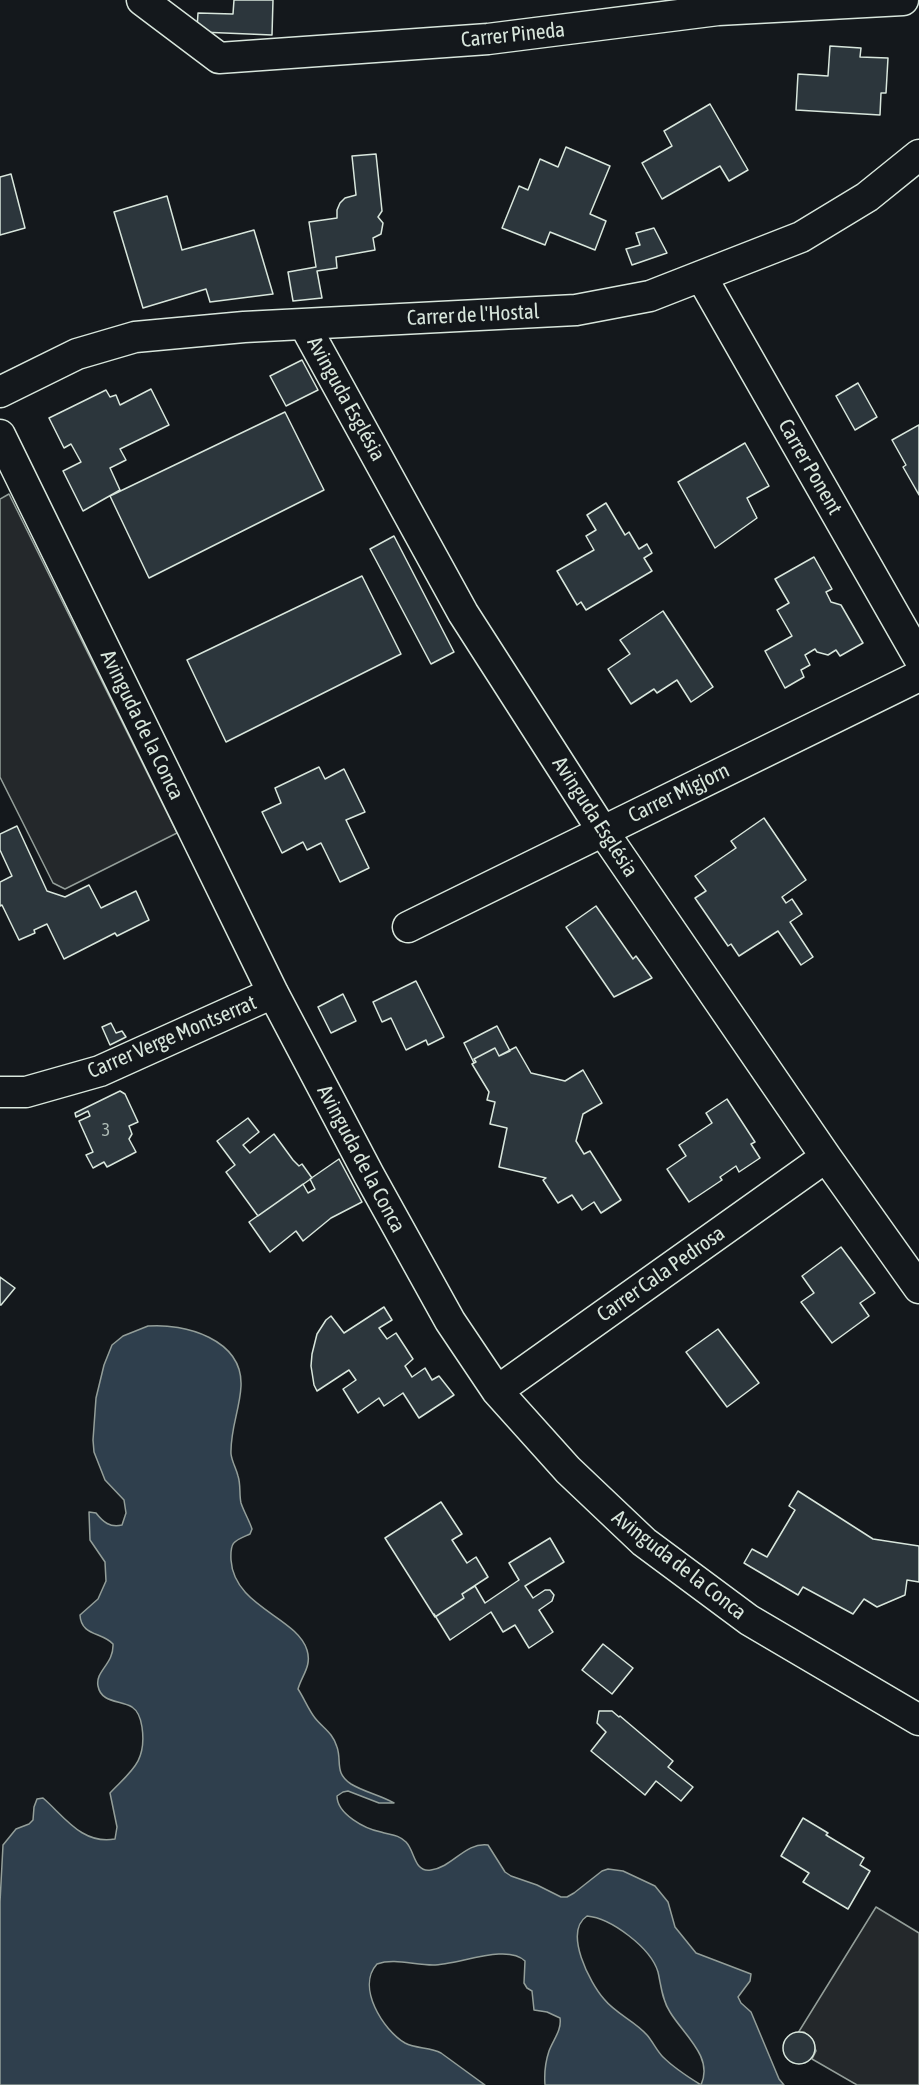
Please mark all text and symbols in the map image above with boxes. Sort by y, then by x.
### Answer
street label: Carrer Pineda [460,17,566,53]
street label: Carrer de l'Hostal [406,299,540,331]
street label: Avinguda Església [302,333,390,465]
street label: Carrer Ponent [773,415,847,519]
street label: Avinguda de la Conca [95,646,189,804]
street label: Avinguda Església [547,752,643,882]
street label: Carrer Migjorn [624,758,734,828]
street label: Carrer Verge Montserrat [84,990,260,1084]
street label: Avinguda de la Conca [312,1081,410,1237]
house number: 3 [102,1119,110,1141]
street label: Carrer Cala Pedrosa [592,1221,730,1327]
street label: Avinguda de la Conca [607,1505,751,1625]

